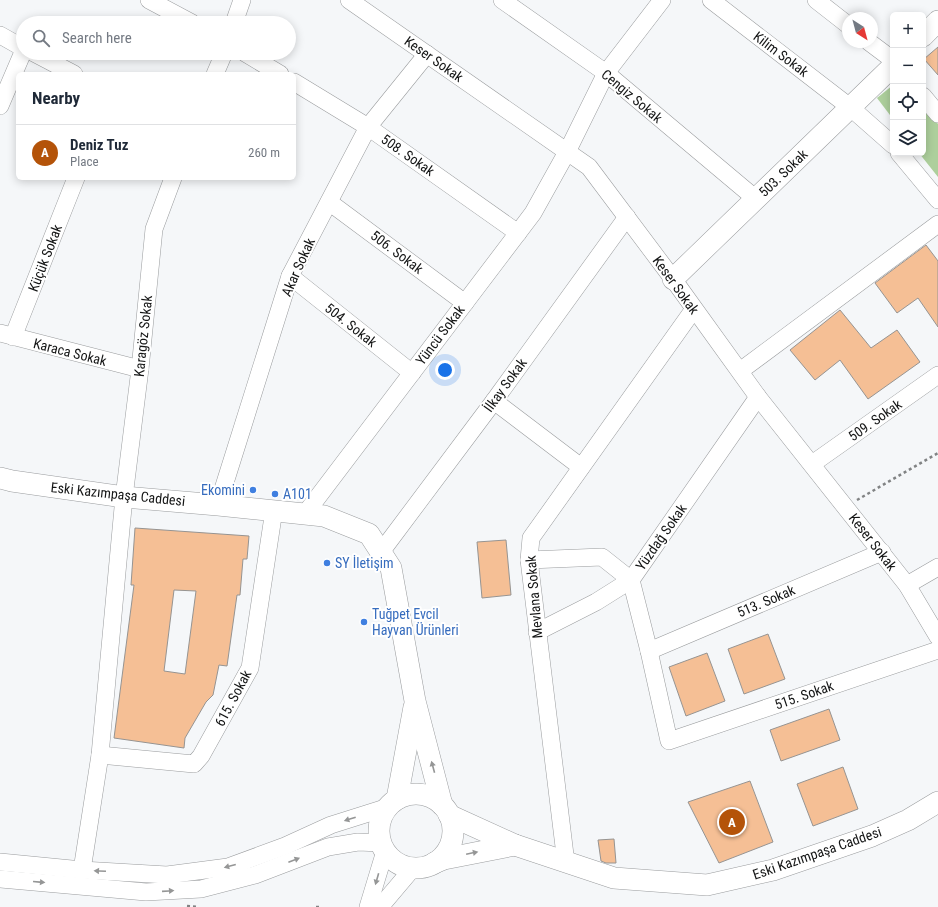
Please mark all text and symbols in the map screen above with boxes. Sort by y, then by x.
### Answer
north arrow [842,12,878,48]
map controls [890,12,926,156]
button: + [890,12,926,48]
search box [16,16,296,60]
icon: search [30,27,52,49]
street label: Kilim Sokak [750,28,812,80]
text: Search here [62,29,132,47]
street label: Keser Sokak [402,33,467,85]
button: − [890,48,926,84]
street label: Cengiz Sokak [598,66,666,126]
button: locate [890,84,926,120]
text: Nearby [32,88,80,108]
button: layers [890,120,926,156]
street label: 508. Sokak [378,131,438,180]
text: Deniz Tuz [70,136,128,154]
text: A [41,145,49,160]
text: 260 m [248,145,280,160]
street label: 503. Sokak [755,145,811,200]
text: Place [70,154,99,169]
street label: Küçük Sokak [25,222,65,294]
street label: 506. Sokak [368,227,427,277]
street label: Akar Sokak [278,235,318,299]
street label: Keser Sokak [650,253,703,318]
street label: Karagöz Sokak [131,294,155,378]
street label: 504. Sokak [322,300,381,351]
street label: Yüncü Sokak [412,301,468,368]
street label: Karaca Sokak [32,335,109,369]
street label: İlkay Sokak [480,355,530,415]
your location [435,360,455,380]
street label: 509. Sokak [845,395,905,444]
street label: Eski Kazımpaşa Caddesi [50,479,186,509]
place label: Ekomini [201,482,245,498]
marker: Ekomini [248,485,258,495]
place label: A101 [283,486,312,502]
marker: A101 [270,489,280,499]
street label: Yüzdağ Sokak [632,500,690,573]
street label: Keser Sokak [846,510,901,574]
street label: Mevlana Sokak [522,554,546,639]
place label: SY İletişim [335,555,394,571]
marker: SY İletişim [322,558,332,568]
street label: 513. Sokak [735,581,798,620]
place label: Tuğpet Evcil Hayvan Ürünleri [372,606,459,638]
marker: Tuğpet Evcil Hayvan Ürünleri [359,617,369,627]
street label: 615. Sokak [212,667,255,729]
street label: 515. Sokak [772,677,836,713]
one-way arrow [429,761,435,773]
pin: A [719,807,745,837]
one-way arrow [344,816,356,822]
street label: Eski Kazımpaşa Caddesi [751,823,883,883]
one-way arrow [466,850,478,856]
one-way arrow [288,857,300,863]
one-way arrow [223,863,235,869]
one-way arrow [94,868,106,875]
one-way arrow [374,873,380,885]
one-way arrow [33,879,45,886]
one-way arrow [162,887,174,894]

